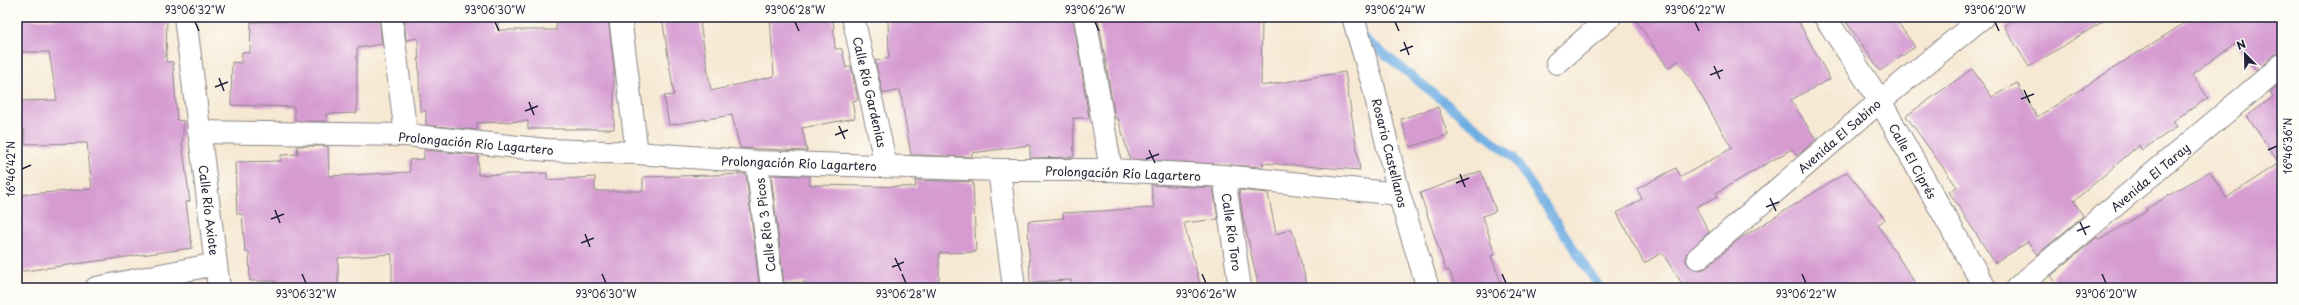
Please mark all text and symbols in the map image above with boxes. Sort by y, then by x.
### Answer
text: 93°06'32"W [165,2,226,17]
text: 93°06'30"W [465,2,526,17]
text: 93°06'28"W [765,2,826,17]
text: 93°06'26"W [1065,2,1126,17]
text: 93°06'24"W [1365,2,1426,17]
text: 93°06'22"W [1665,2,1726,17]
text: 93°06'20"W [1964,2,2026,17]
north arrow [2225,34,2265,74]
street label: Calle Río Gardenias [848,35,892,150]
text: N [2234,35,2248,54]
street label: Avenida El Sabino [1794,95,1885,177]
street label: Rosario Castellanos [1368,96,1412,210]
text: 16°46'36"N [2280,117,2295,174]
street label: Calle El Ciprés [1885,120,1941,202]
street label: Prolongación Río Lagartero [398,127,555,159]
street label: Avenida El Taray [2106,138,2194,216]
text: 16°46'42"N [3,141,18,197]
street label: Prolongación Río Lagartero [721,151,878,175]
street label: Prolongación Río Lagartero [1045,161,1202,185]
street label: Calle Río Axiote [195,164,223,256]
street label: Calle Río 3 Picos [750,177,780,273]
street label: Calle Río Toro [1218,192,1246,272]
text: 93°06'32"W [276,286,337,301]
text: 93°06'30"W [576,286,637,301]
text: 93°06'28"W [876,286,937,301]
text: 93°06'26"W [1176,286,1237,301]
text: 93°06'24"W [1476,286,1537,301]
text: 93°06'22"W [1776,286,1837,301]
text: 93°06'20"W [2075,286,2137,301]

